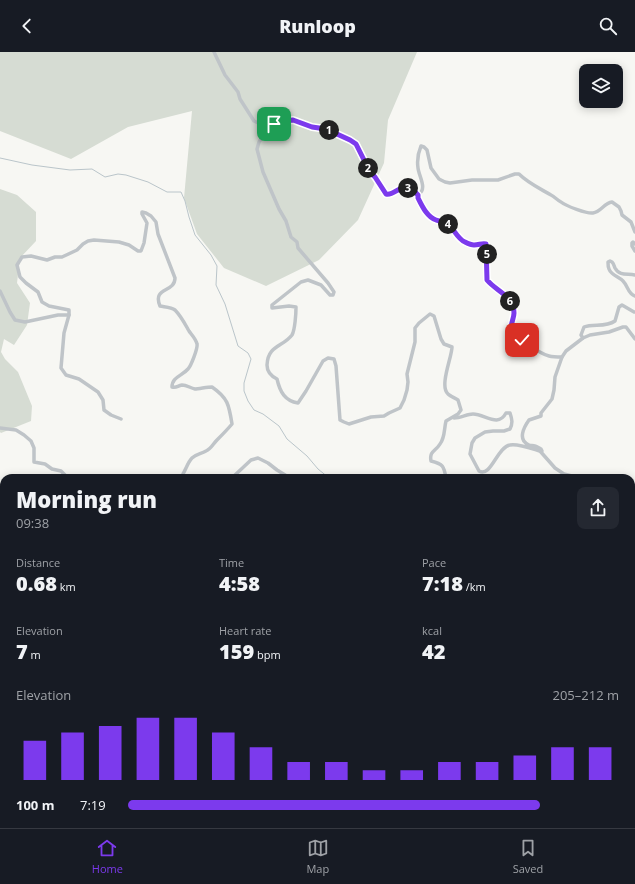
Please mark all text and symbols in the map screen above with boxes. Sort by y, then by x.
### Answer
text: Runloop [279,14,356,38]
icon: back [16,15,38,37]
icon: search [597,15,619,37]
map controls [579,64,623,108]
button: layers [579,64,623,108]
pin [257,107,291,141]
icon: arrive [263,113,285,135]
pin: 1 [319,120,339,140]
text: 1 [326,122,332,137]
pin: 2 [358,158,378,178]
text: 2 [365,160,371,175]
pin: 3 [398,178,418,198]
text: 3 [405,180,411,195]
pin: 4 [438,214,458,234]
text: 4 [445,216,451,231]
pin: 5 [477,244,497,264]
text: 5 [484,246,490,261]
pin: 6 [500,291,520,311]
text: 6 [507,293,513,308]
pin [505,323,539,357]
icon: check [511,329,533,351]
text: Morning run [16,484,157,514]
button: share [577,487,619,529]
text: 09:38 [16,514,49,532]
text: Distance [16,555,60,570]
text: Time [219,555,244,570]
text: Pace [422,555,446,570]
text: 0.68 [16,570,57,597]
text: 4:58 [219,570,260,597]
text: 7:18 [422,570,463,597]
text: km [57,579,76,594]
text: /km [463,579,486,594]
text: Elevation [16,623,63,638]
text: Heart rate [219,623,271,638]
text: kcal [422,623,442,638]
text: 7 [16,638,28,665]
text: 159 [219,638,254,665]
text: 42 [422,638,445,665]
text: m [28,647,41,662]
text: bpm [254,647,281,662]
text: Elevation [16,686,71,704]
text: 205–212 m [552,686,619,704]
text: 100 m [16,796,54,814]
text: 7:19 [80,796,106,814]
tab: Home [92,837,123,876]
tab: Map [306,837,329,876]
tab: Saved [513,837,543,876]

